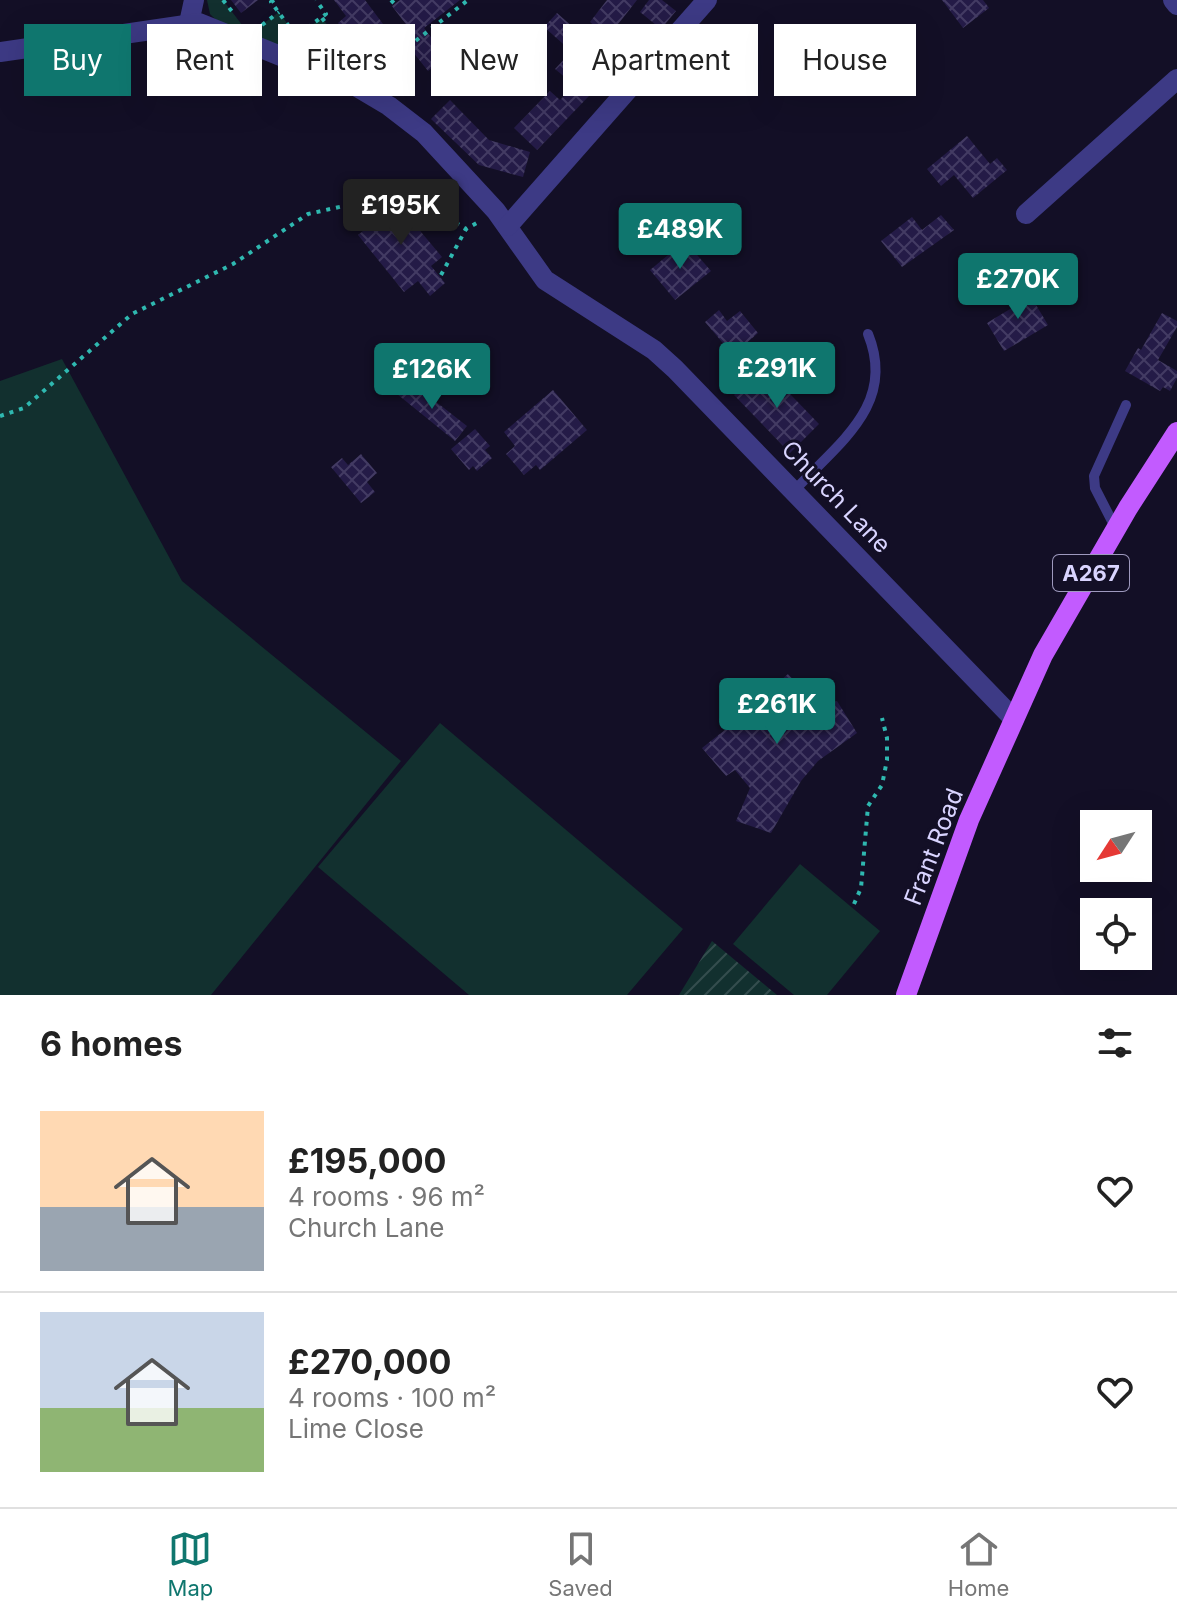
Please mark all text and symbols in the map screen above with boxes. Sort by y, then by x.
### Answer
chip: Buy [24,24,131,96]
chip: Rent [147,24,262,96]
chip: Filters [278,24,415,96]
chip: New [431,24,547,96]
chip: Apartment [563,24,758,96]
chip: House [774,24,916,96]
pin: £195K [345,179,457,247]
text: £195K [361,189,441,220]
pin: £489K [624,203,736,271]
text: £489K [637,213,723,244]
pin: £270K [962,253,1074,321]
text: £270K [976,263,1060,294]
pin: £291K [721,342,833,410]
pin: £126K [376,343,488,411]
text: £291K [737,352,817,383]
text: £126K [392,353,472,384]
street label: Church Lane [776,435,897,559]
road number: A267 [1053,555,1129,591]
pin: £261K [721,678,833,746]
text: £261K [737,688,817,719]
street label: Frant Road [898,784,969,909]
north arrow [1080,810,1152,882]
map controls [1080,810,1152,970]
button: locate [1080,898,1152,970]
icon: filters [1093,1021,1137,1065]
text: 6 homes [40,1023,182,1064]
text: £195,000 [288,1140,447,1181]
icon: home [104,1143,200,1239]
icon: heart [1093,1169,1137,1213]
text: 4 rooms · 96 m² [288,1181,485,1212]
text: Church Lane [288,1212,444,1243]
text: £270,000 [288,1341,451,1382]
icon: home [104,1344,200,1440]
icon: heart [1093,1370,1137,1414]
text: 4 rooms · 100 m² [288,1382,496,1413]
text: Lime Close [288,1413,424,1444]
tab: Map [168,1527,213,1601]
tab: Saved [548,1527,613,1601]
tab: Home [948,1527,1009,1601]

